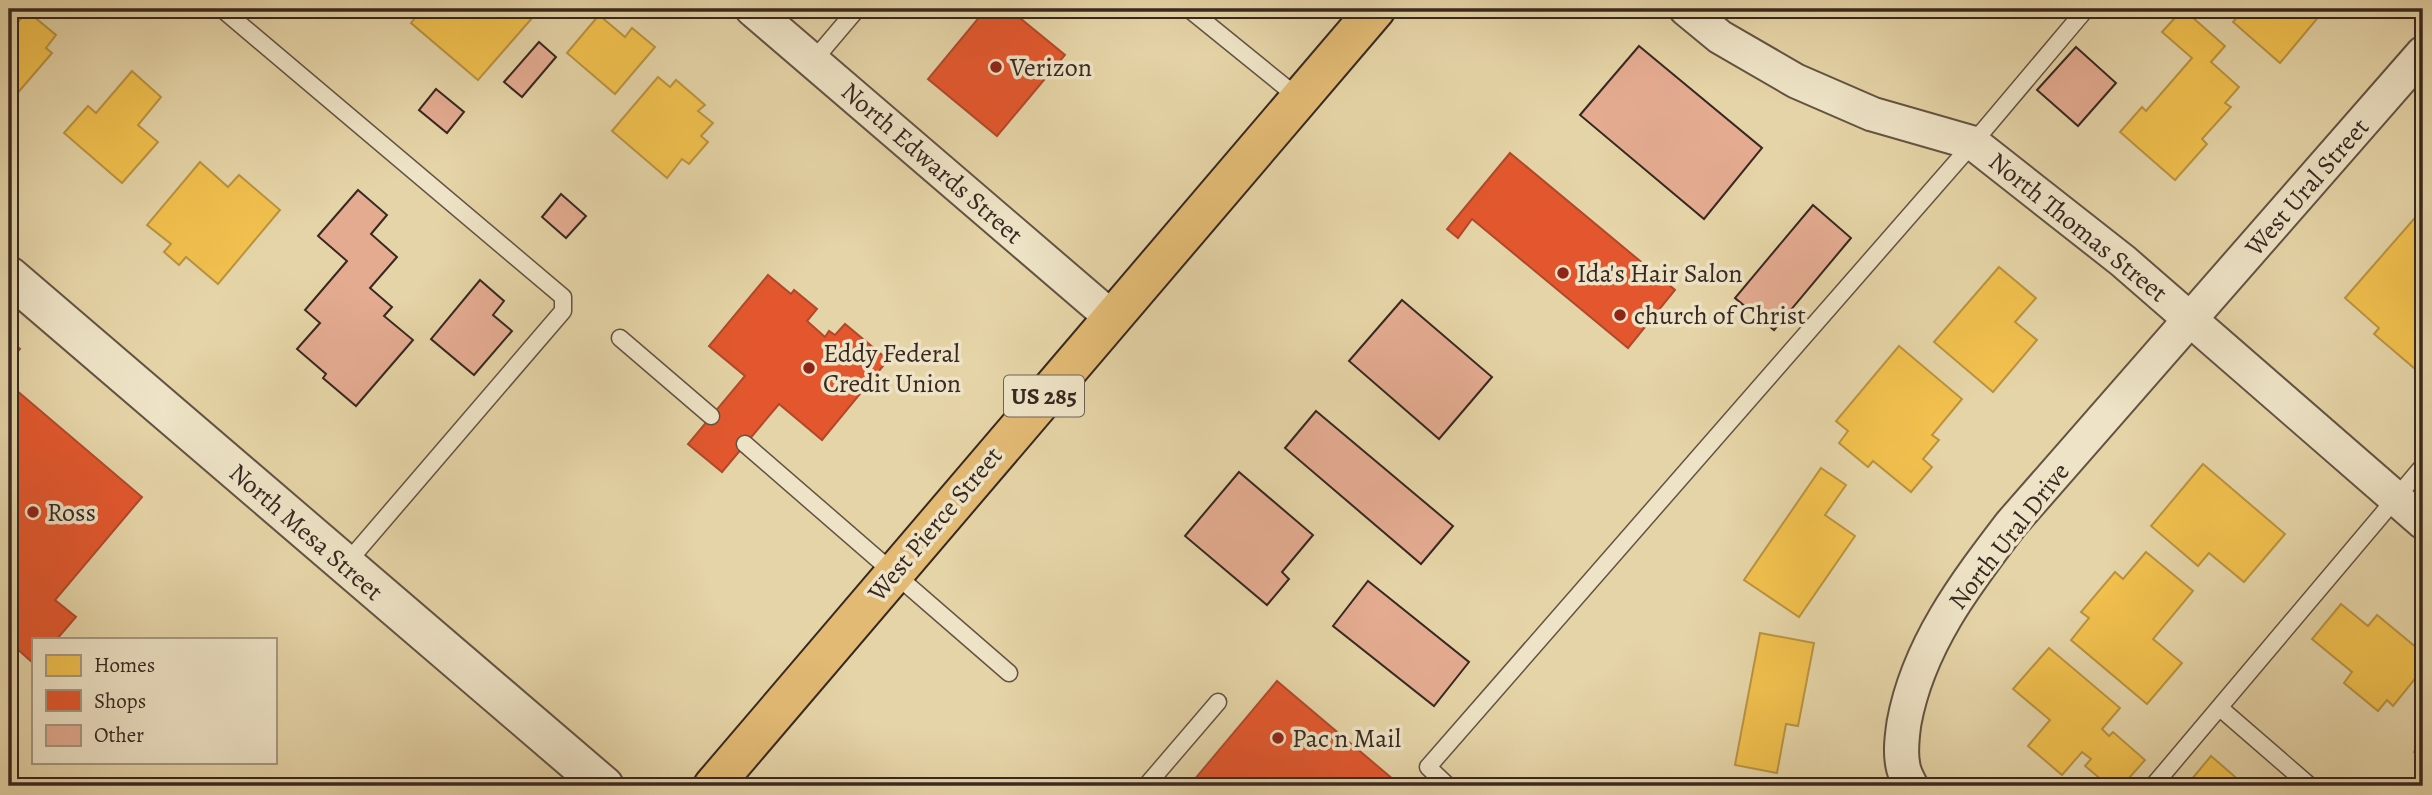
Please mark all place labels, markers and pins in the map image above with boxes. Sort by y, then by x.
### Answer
place label: Verizon [1009,50,1092,85]
marker: Verizon [988,59,1004,75]
place label: Ida's Hair Salon [1577,256,1743,291]
marker: Ida's Hair Salon [1555,265,1571,281]
place label: church of Christ [1634,298,1806,333]
marker: church of Christ [1612,307,1628,323]
place label: Eddy Federal Credit Union [823,336,961,401]
marker: Eddy Federal Credit Union [801,360,817,376]
place label: Ross [47,495,96,530]
marker: Ross [25,504,41,520]
place label: Pac n Mail [1292,721,1401,756]
marker: Pac n Mail [1270,730,1286,746]

